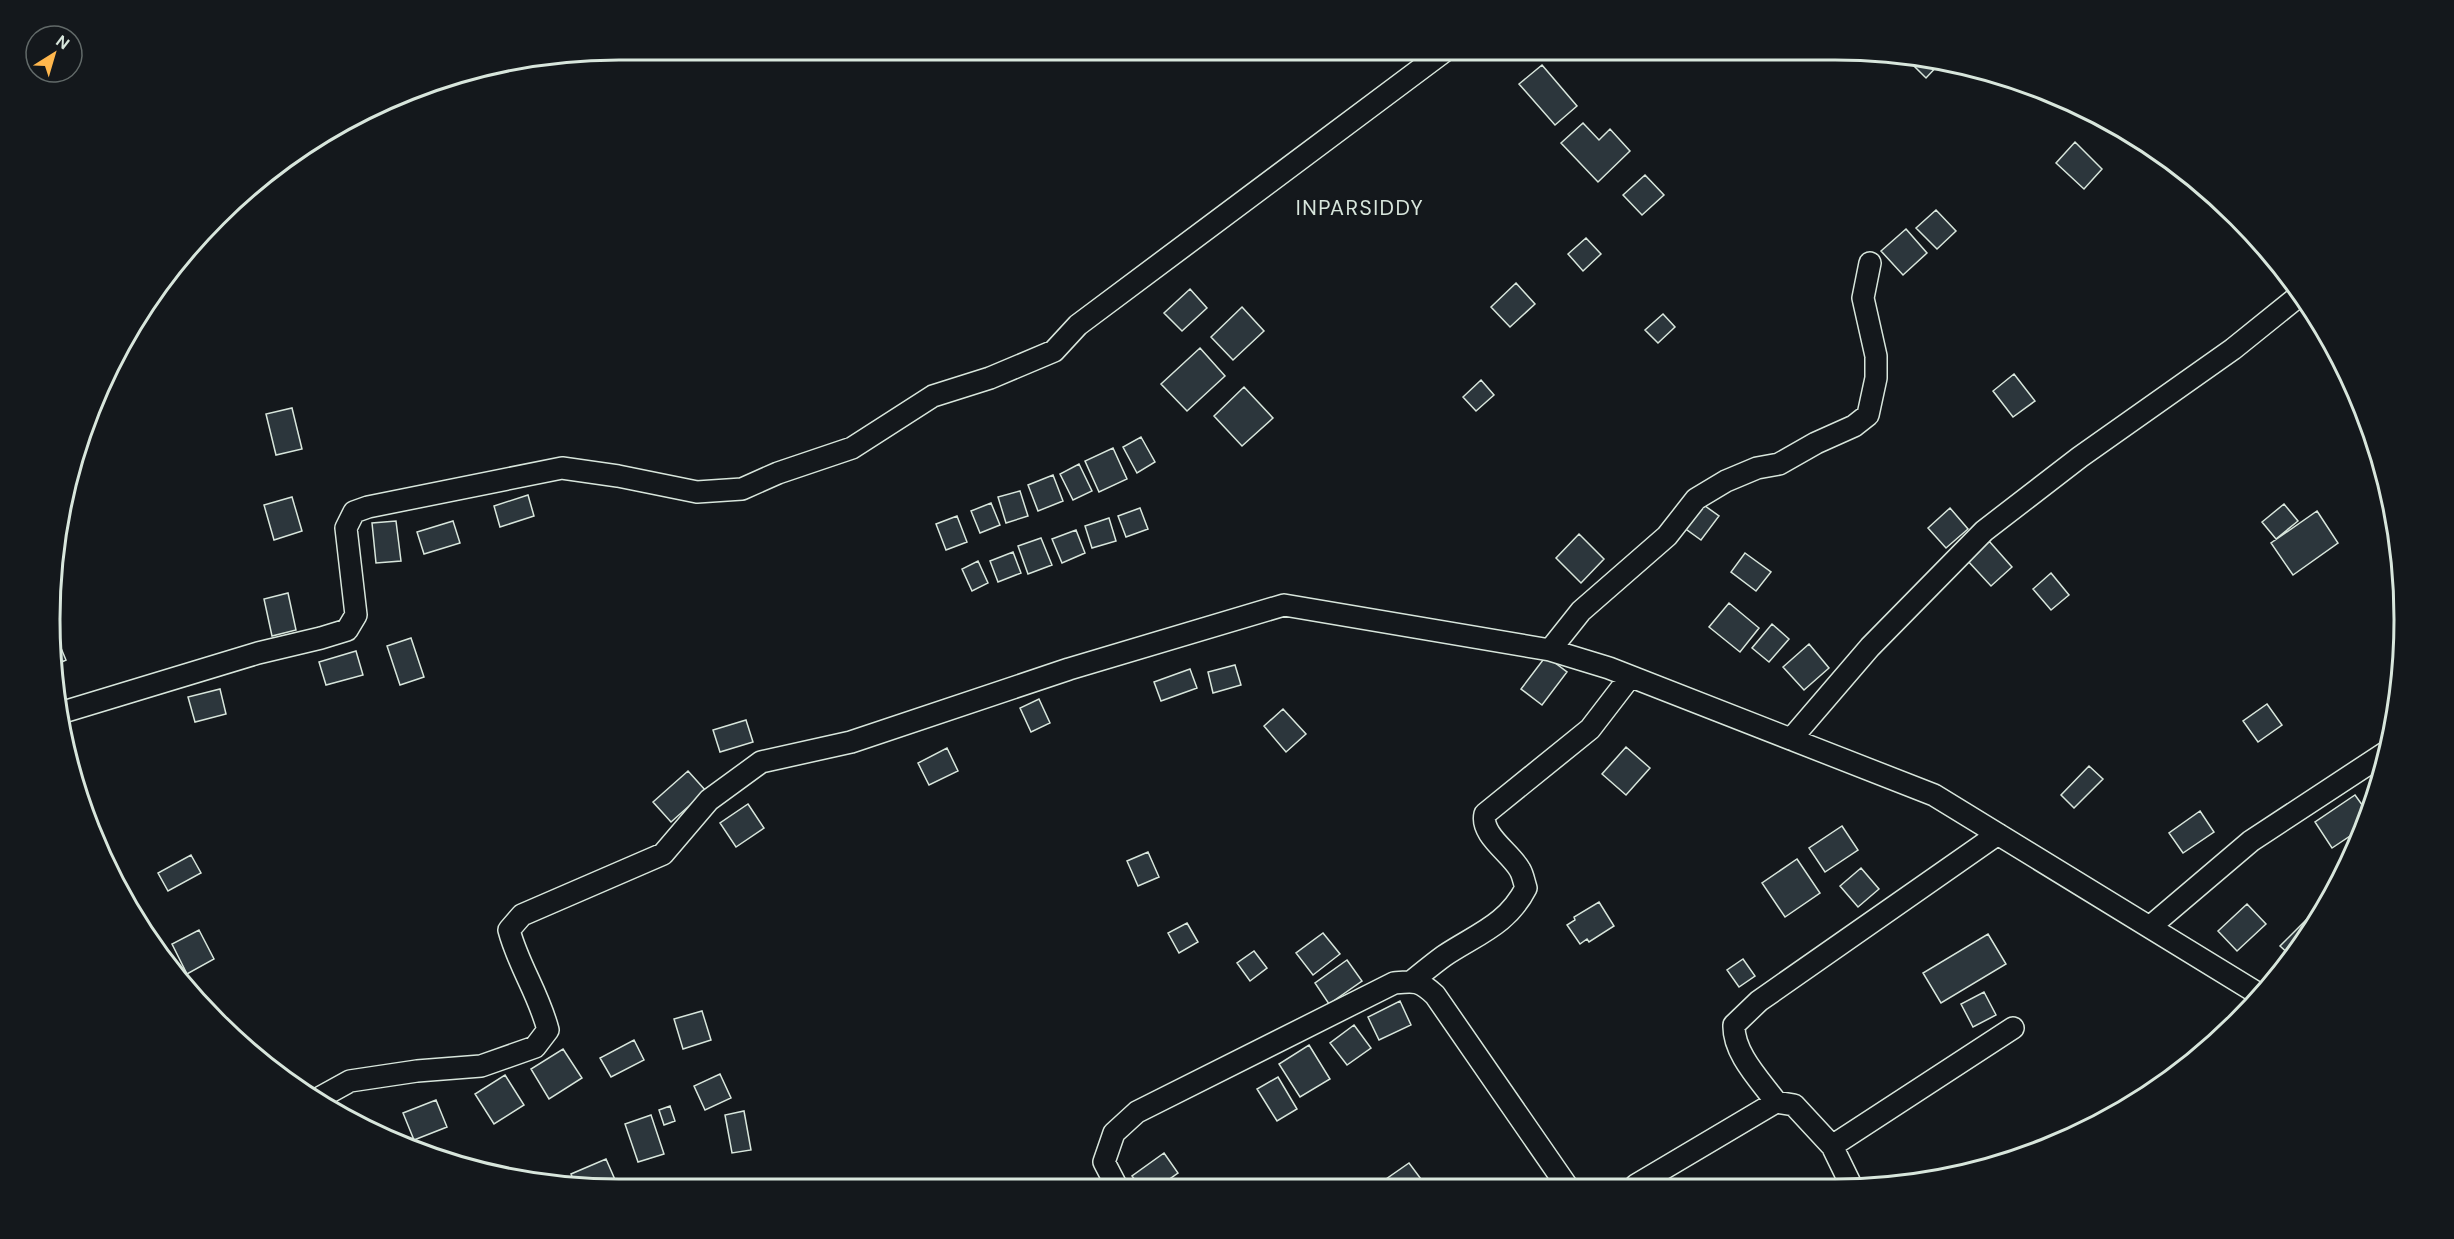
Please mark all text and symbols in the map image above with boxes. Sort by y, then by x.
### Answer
north arrow [24,24,84,84]
text: N [52,31,74,54]
district label: INPARSIDDY [1296,194,1424,222]

